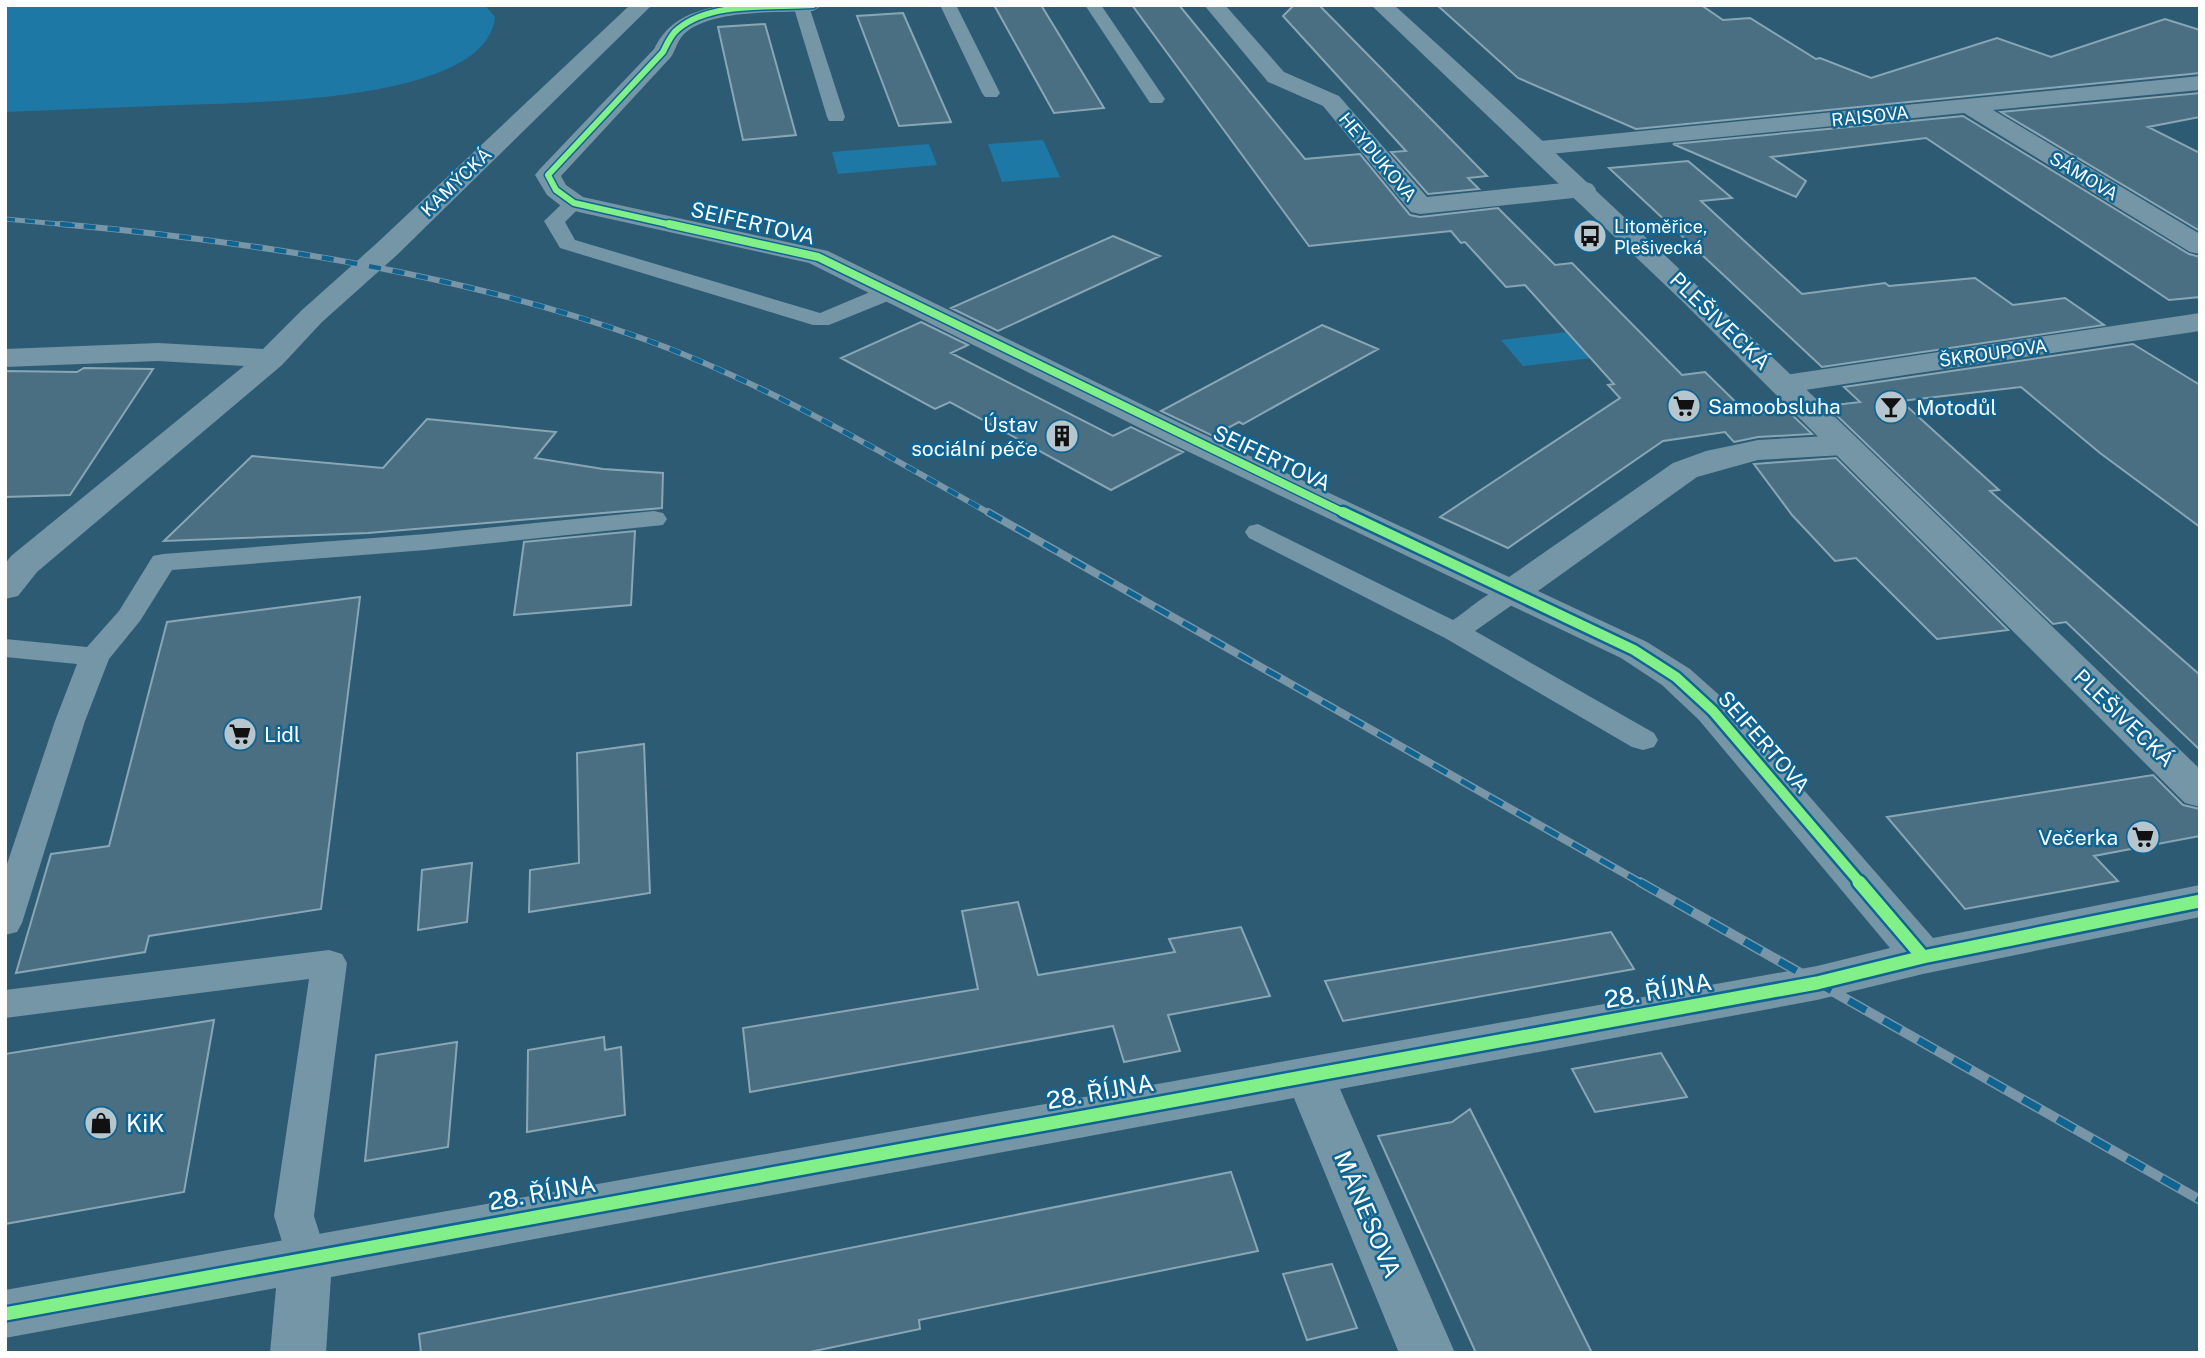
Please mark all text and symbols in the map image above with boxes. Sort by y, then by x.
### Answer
street label: RAISOVA [1830,101,1910,131]
street label: HEYDUKOVA [1335,108,1421,206]
street label: KAMÝCKÁ [416,143,496,221]
street label: SÁMOVA [2046,147,2123,205]
street label: SEIFERTOVA [688,197,818,249]
place label: Litoměřice, Plešivecká [1614,216,1707,258]
bus stop icon: Litoměřice, Plešivecká [1571,217,1609,255]
street label: PLEŠIVECKÁ [1665,267,1775,375]
street label: ŠKROUPOVA [1938,335,2049,371]
supermarket icon: Samoobsluha [1665,387,1703,425]
bar icon: Motodůl [1872,388,1910,426]
place label: Samoobsluha [1708,394,1841,419]
place label: Motodůl [1916,395,1997,420]
place label: Ústav sociální péče [911,412,1038,461]
building icon: Ústav sociální péče [1043,417,1081,455]
street label: SEIFERTOVA [1209,420,1335,496]
street label: PLEŠIVECKÁ [2069,664,2179,772]
street label: SEIFERTOVA [1713,686,1815,798]
supermarket icon: Lidl [221,715,259,753]
place label: Lidl [264,722,300,747]
supermarket icon: Večerka [2124,818,2162,856]
place label: Večerka [2038,825,2118,850]
street label: 28. ŘÍJNA [1602,967,1714,1013]
street label: 28. ŘÍJNA [1044,1068,1156,1114]
shop icon: KiK [82,1104,120,1142]
place label: KiK [126,1109,165,1137]
street label: MÁNESOVA [1329,1146,1407,1282]
street label: 28. ŘÍJNA [486,1169,598,1215]

